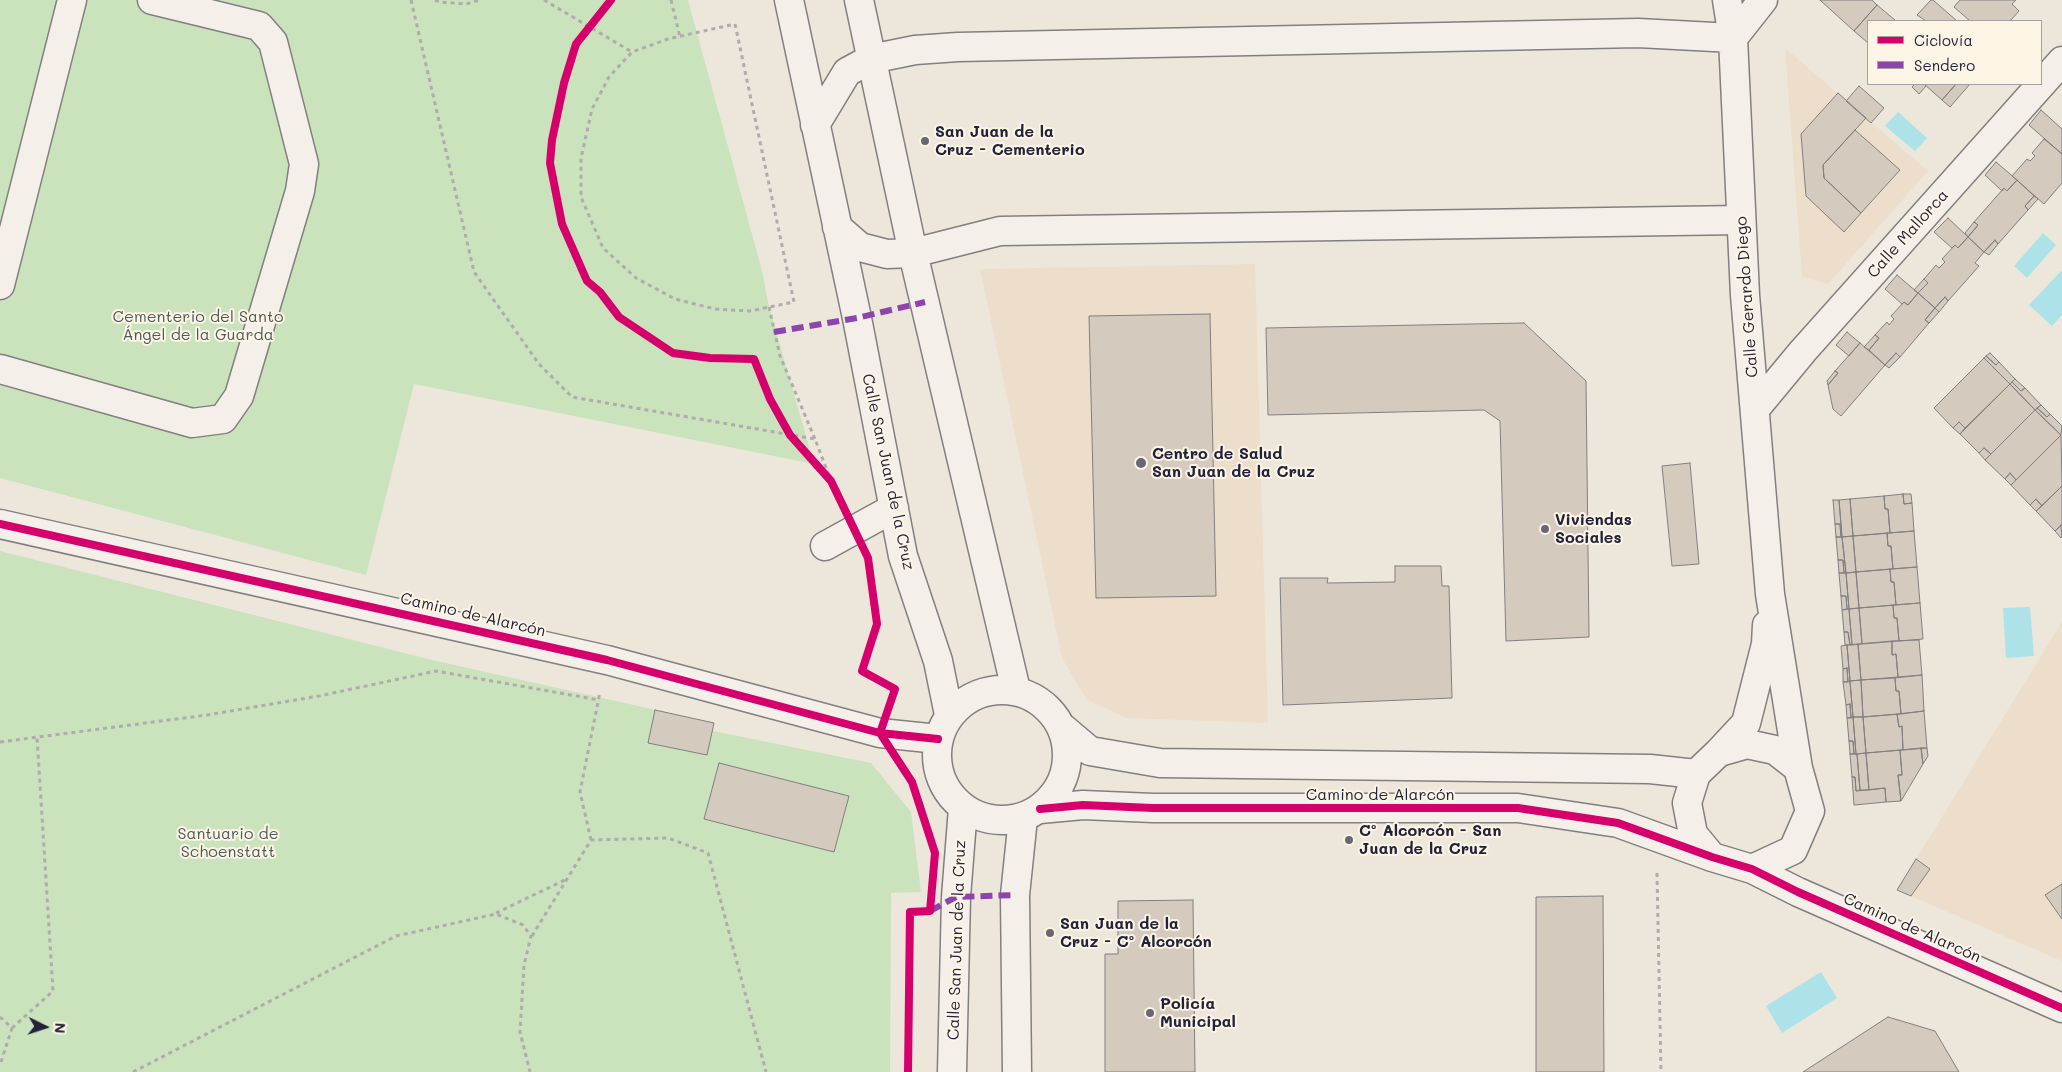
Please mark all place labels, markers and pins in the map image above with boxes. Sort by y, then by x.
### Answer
place label: San Juan de la Cruz - Cementerio [935,122,1085,160]
marker: San Juan de la Cruz - Cementerio [919,135,931,147]
place label: Centro de Salud San Juan de la Cruz [1152,444,1315,482]
marker: Centro de Salud San Juan de la Cruz [1134,456,1148,470]
place label: Viviendas Sociales [1555,510,1632,548]
marker: Viviendas Sociales [1539,523,1551,535]
place label: Cº Alcorcón - San Juan de la Cruz [1359,821,1501,859]
marker: Cº Alcorcón - San Juan de la Cruz [1343,834,1355,846]
place label: San Juan de la Cruz - Cº Alcorcón [1060,914,1212,952]
marker: San Juan de la Cruz - Cº Alcorcón [1044,927,1056,939]
place label: Policía Municipal [1160,994,1236,1032]
marker: Policía Municipal [1144,1007,1156,1019]

